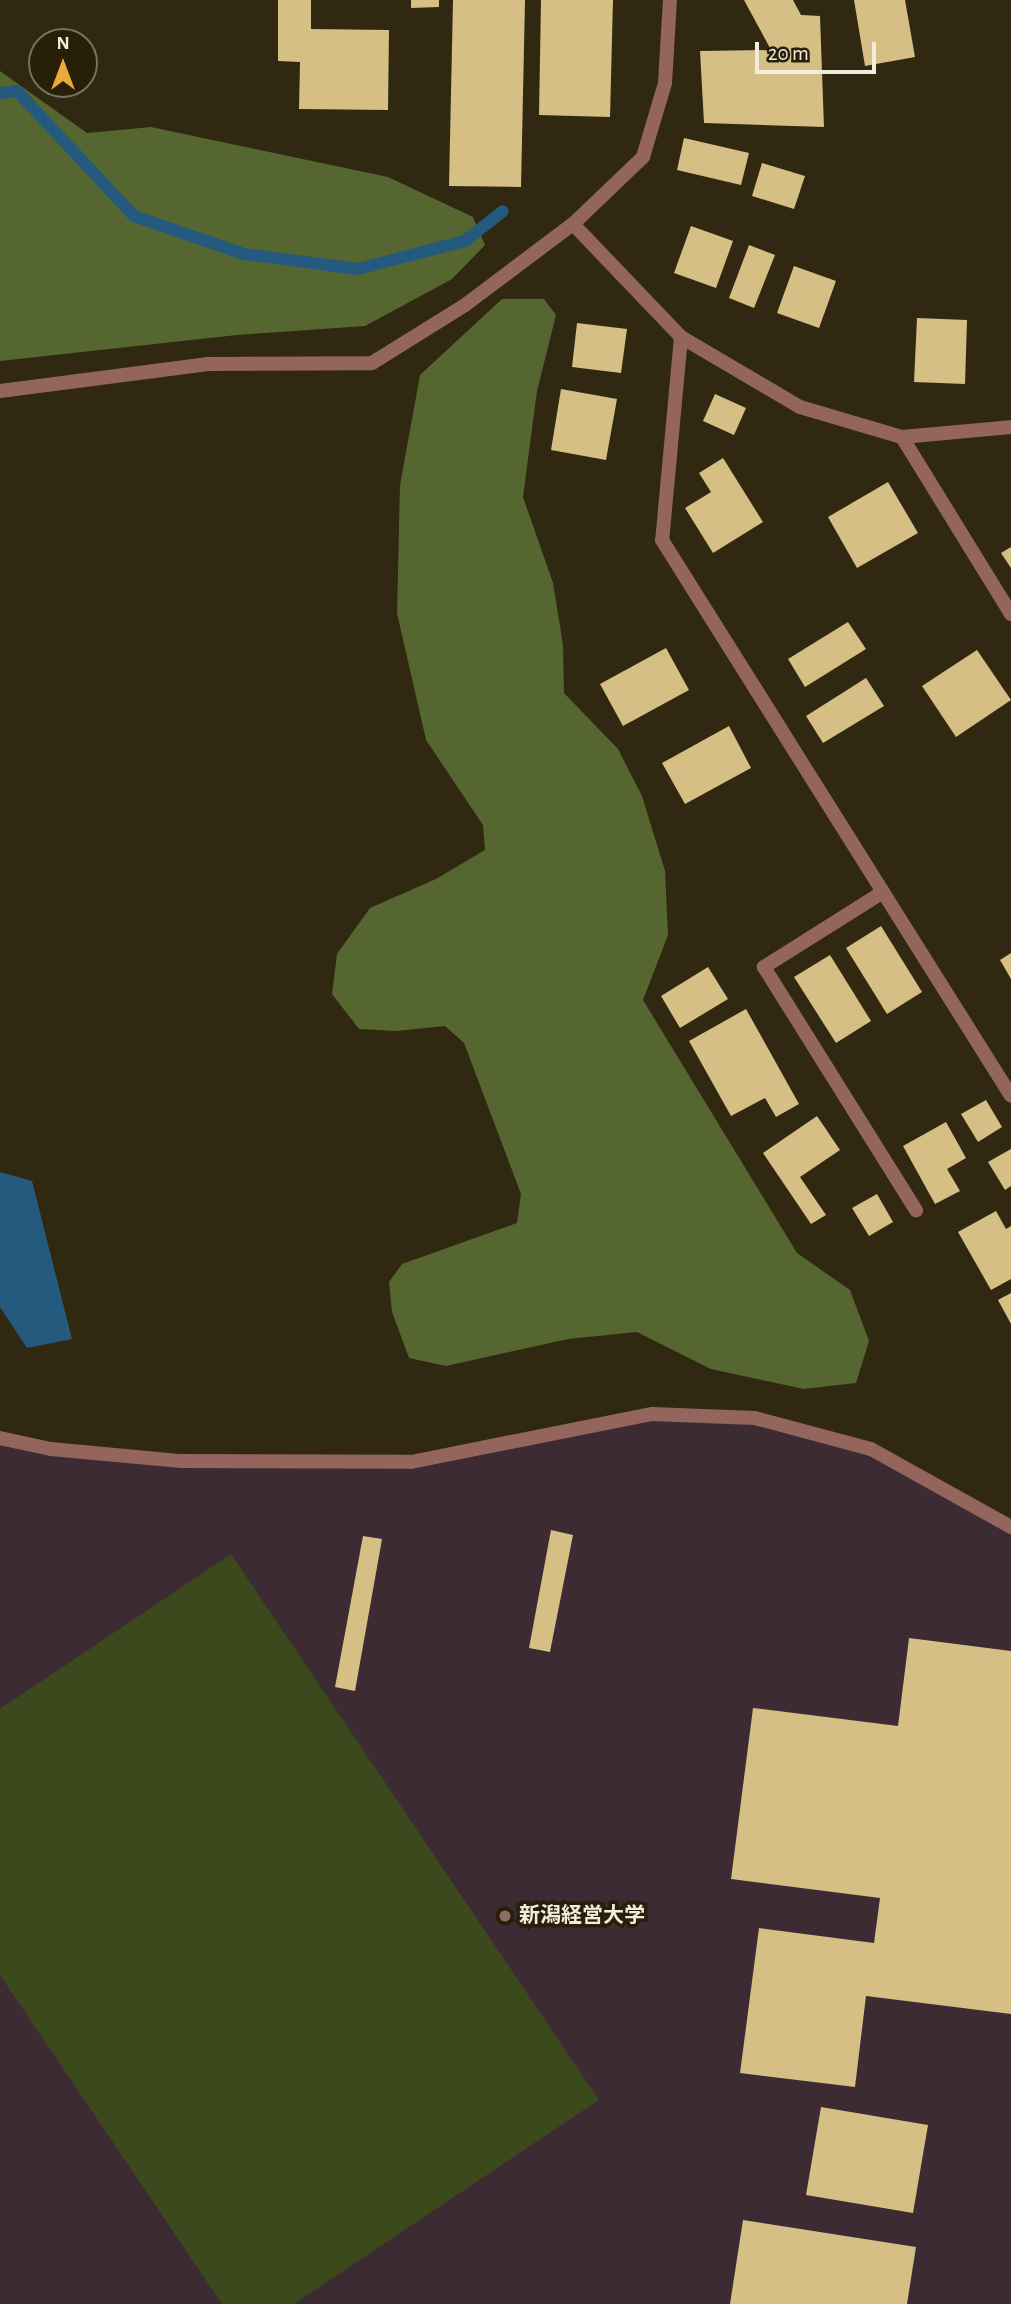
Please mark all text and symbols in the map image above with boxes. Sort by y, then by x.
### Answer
north arrow [28,28,98,98]
scale bar [759,28,880,72]
text: N [56,34,70,53]
text: 20 m [768,43,809,64]
place label: 新潟経営大学 [519,1903,645,1929]
marker: 新潟経営大学 [497,1908,513,1924]

